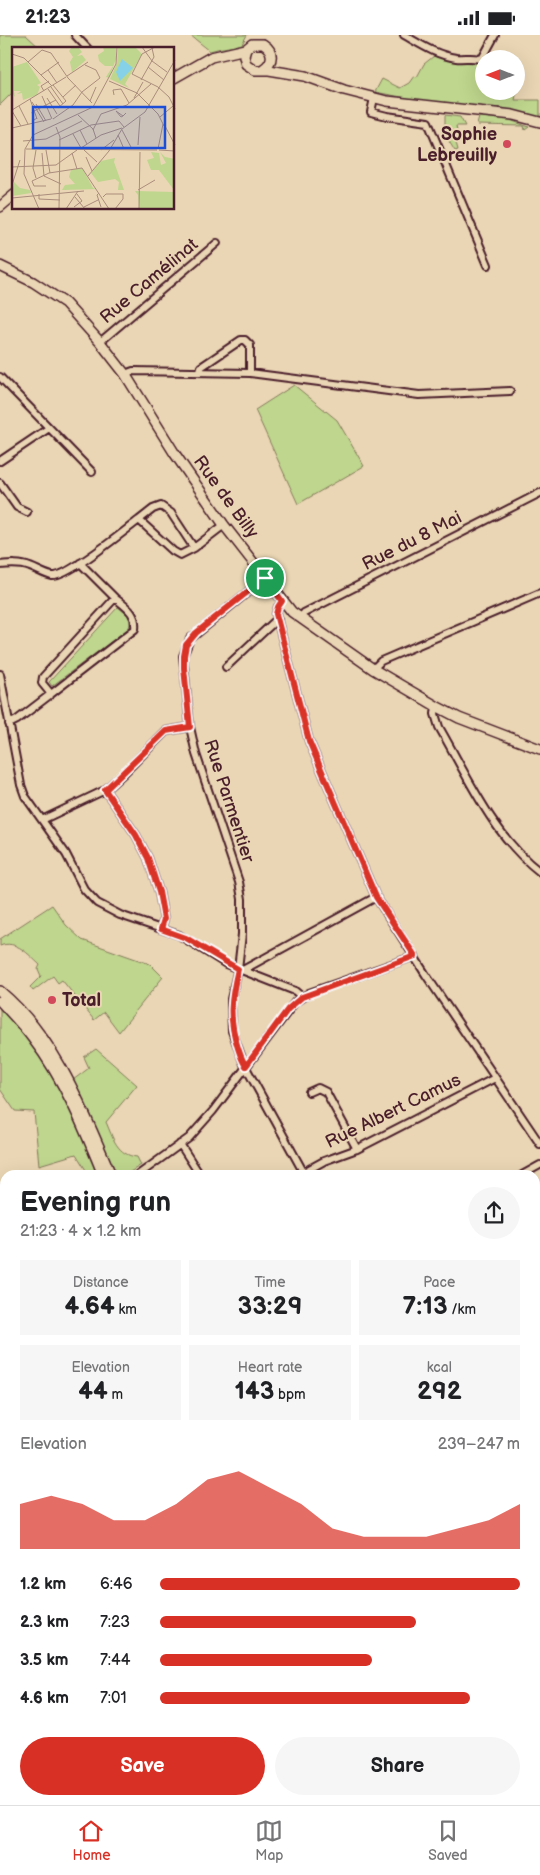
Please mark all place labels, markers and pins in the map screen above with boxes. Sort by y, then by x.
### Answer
place label: Sophie Lebreuilly [417,124,498,166]
marker: Sophie Lebreuilly [501,138,513,150]
pin [244,557,286,599]
place label: Total [62,990,101,1011]
marker: Total [46,994,58,1006]

